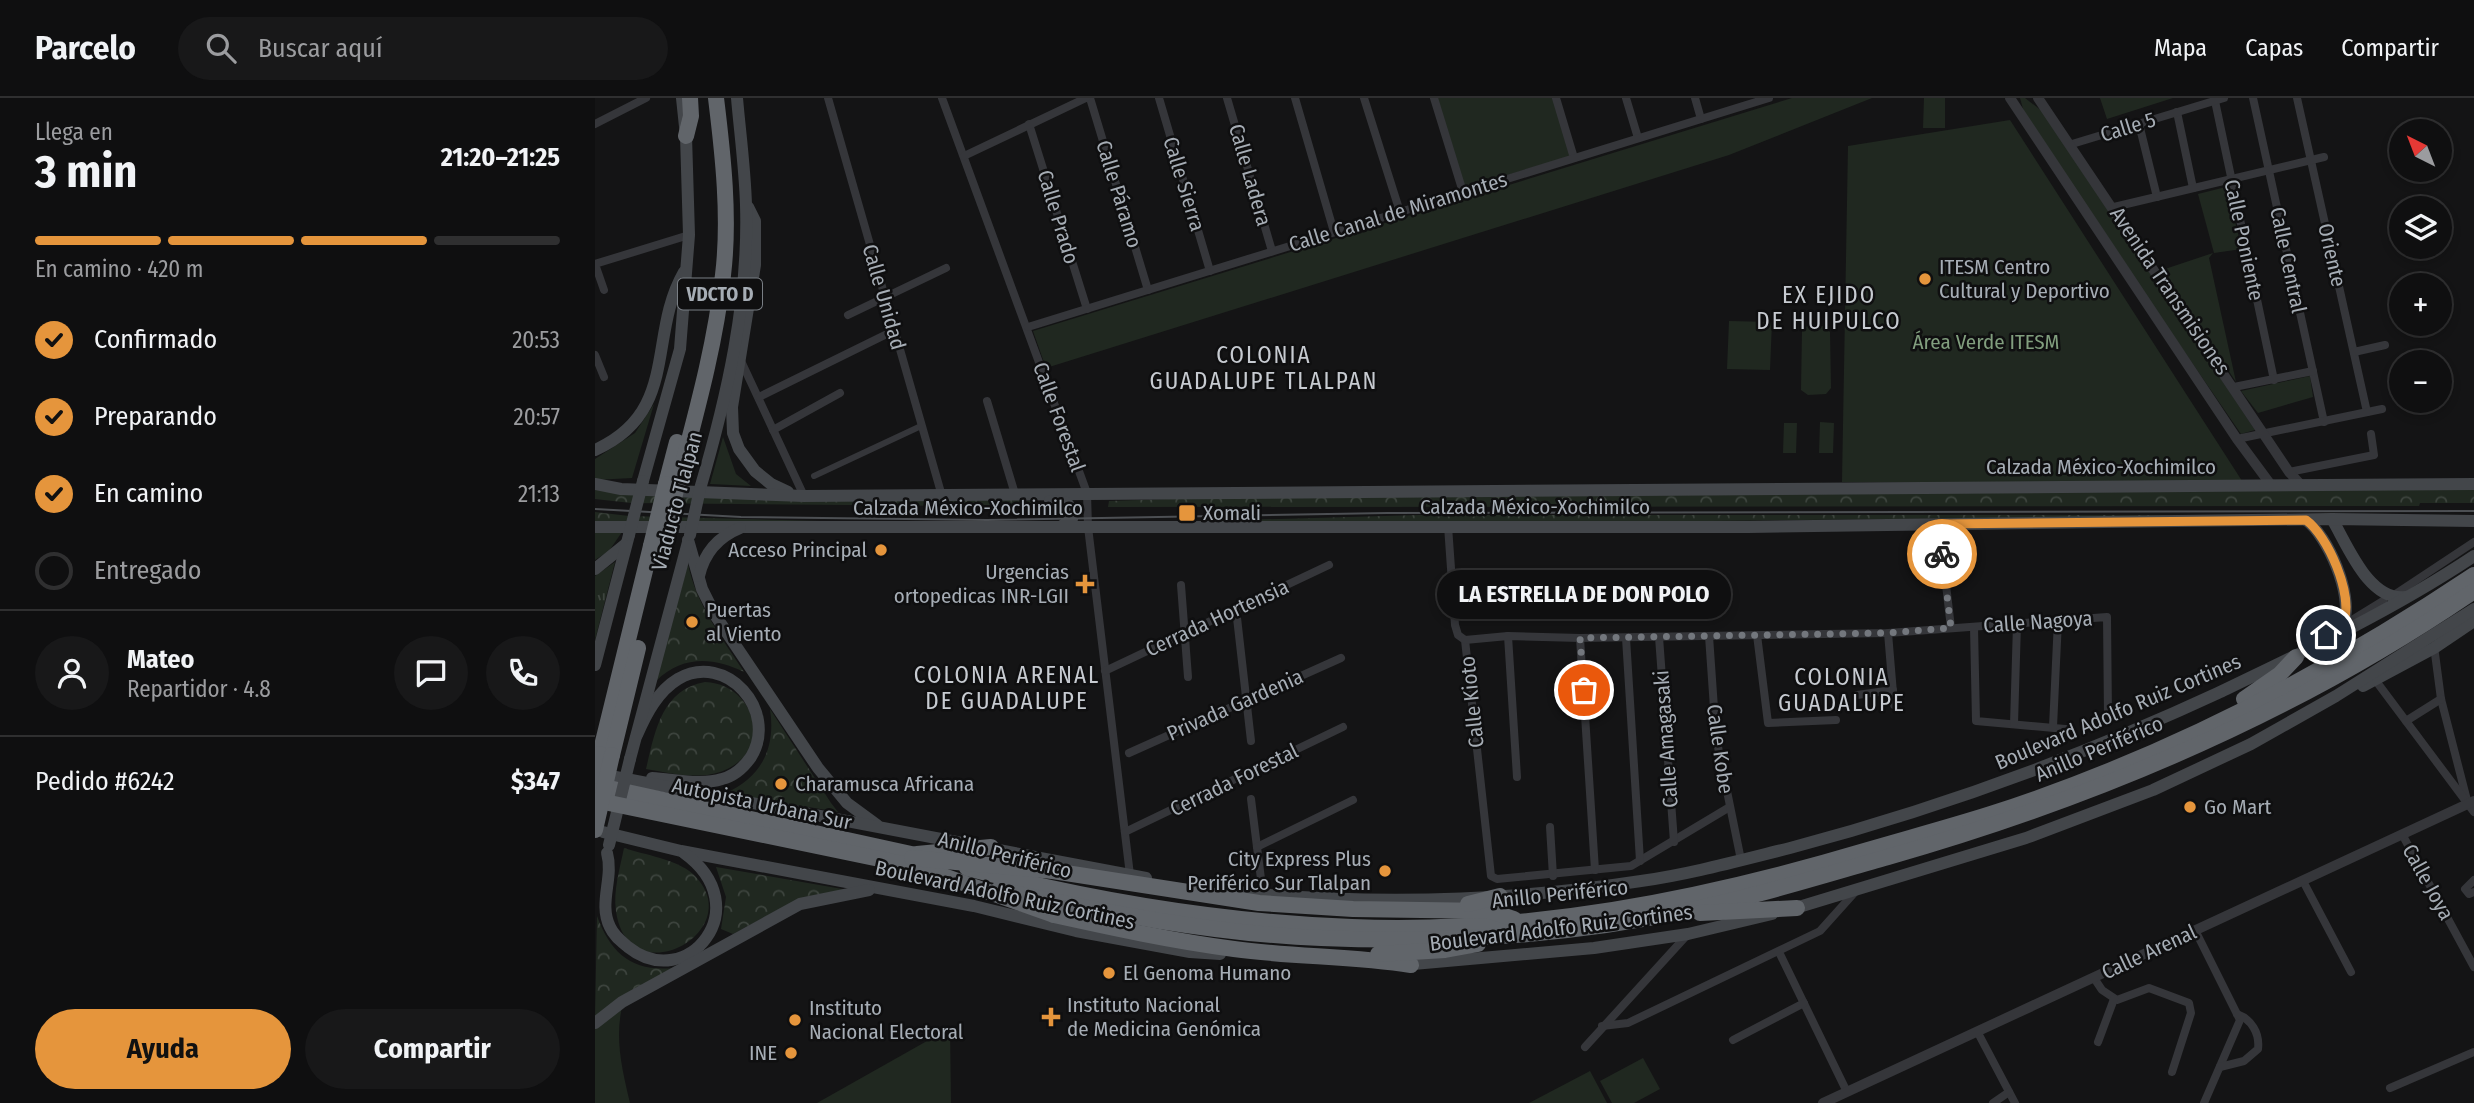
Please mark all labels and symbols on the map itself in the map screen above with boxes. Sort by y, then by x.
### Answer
street label: Calle 5 [2097,106,2159,148]
north arrow [2389,119,2452,182]
street label: Calle Ladera [1223,121,1277,229]
street label: Calle Sierra [1157,134,1211,234]
street label: Calle Páramo [1090,137,1148,251]
street label: Calle Canal de Miramontes [1286,166,1510,258]
street label: Calle Prado [1031,167,1085,267]
street label: Calle Poniente [2219,177,2269,303]
street label: Avenida Transmisiones [2104,202,2236,380]
street label: Calle Central [2264,205,2312,316]
street label: Oriente [2312,221,2352,289]
street label: Calle Unidad [857,241,911,353]
place label: ITESM Centro Cultural y Deportivo [1939,254,2110,304]
marker: ITESM Centro Cultural y Deportivo [1917,271,1933,287]
road number: VDCTO D [678,278,762,310]
district label: EX EJIDO DE HUIPULCO [1756,281,1902,335]
park label: Área Verde ITESM [1912,329,2060,355]
district label: COLONIA GUADALUPE TLALPAN [1149,341,1379,395]
street label: Calle Forestal [1027,359,1091,476]
street label: Viaducto Tlalpan [646,429,708,573]
street label: Calzada México-Xochimilco [1986,454,2216,480]
street label: Calzada México-Xochimilco [1420,494,1650,520]
street label: Calzada México-Xochimilco [853,495,1083,521]
place label: Xomali [1203,500,1261,526]
marker: Xomali [1177,503,1197,523]
courier [1907,519,1977,589]
place label: Acceso Principal [728,537,867,563]
marker: Acceso Principal [873,542,889,558]
place label: Urgencias ortopedicas INR-LGII [894,559,1069,609]
callout: LA ESTRELLA DE DON POLO [1437,571,1731,620]
street label: Cerrada Hortensia [1141,573,1293,663]
marker: Urgencias ortopedicas INR-LGII [1075,574,1095,594]
place label: Puertas al Viento [706,597,782,647]
street label: Calle Nagoya [1982,605,2094,639]
pin [2296,605,2356,665]
marker: Puertas al Viento [684,614,700,630]
street label: Boulevard Adolfo Ruiz Cortines [1991,648,2245,776]
street label: Calle Kioto [1454,655,1490,749]
pin [1554,660,1614,720]
district label: COLONIA ARENAL DE GUADALUPE [914,661,1100,715]
street label: Privada Gardenia [1163,663,1307,747]
district label: COLONIA GUADALUPE [1778,663,1906,717]
street label: Calle Amagasaki [1648,669,1684,809]
street label: Calle Kobe [1701,703,1739,795]
street label: Anillo Periférico [2031,710,2167,788]
street label: Cerrada Forestal [1166,738,1303,822]
place label: Charamusca Africana [795,771,974,797]
street label: Autopista Urbana Sur [670,772,855,836]
marker: Charamusca Africana [773,776,789,792]
place label: Go Mart [2204,794,2272,820]
marker: Go Mart [2182,799,2198,815]
street label: Anillo Periférico [936,826,1074,884]
street label: Calle Joya [2397,839,2459,925]
place label: City Express Plus Periférico Sur Tlalpan [1187,846,1371,896]
street label: Boulevard Adolfo Ruiz Cortines [873,855,1137,935]
marker: City Express Plus Periférico Sur Tlalpan [1377,863,1393,879]
street label: Anillo Periférico [1491,874,1629,914]
street label: Boulevard Adolfo Ruiz Cortines [1428,899,1694,957]
street label: Calle Arenal [2097,919,2201,985]
place label: El Genoma Humano [1123,960,1291,986]
marker: El Genoma Humano [1101,965,1117,981]
place label: Instituto Nacional de Medicina Genómica [1067,992,1261,1042]
place label: Instituto Nacional Electoral [809,995,964,1045]
marker: Instituto Nacional de Medicina Genómica [1041,1007,1061,1027]
marker: Instituto Nacional Electoral [787,1012,803,1028]
place label: INE [749,1040,777,1066]
marker: INE [783,1045,799,1061]

